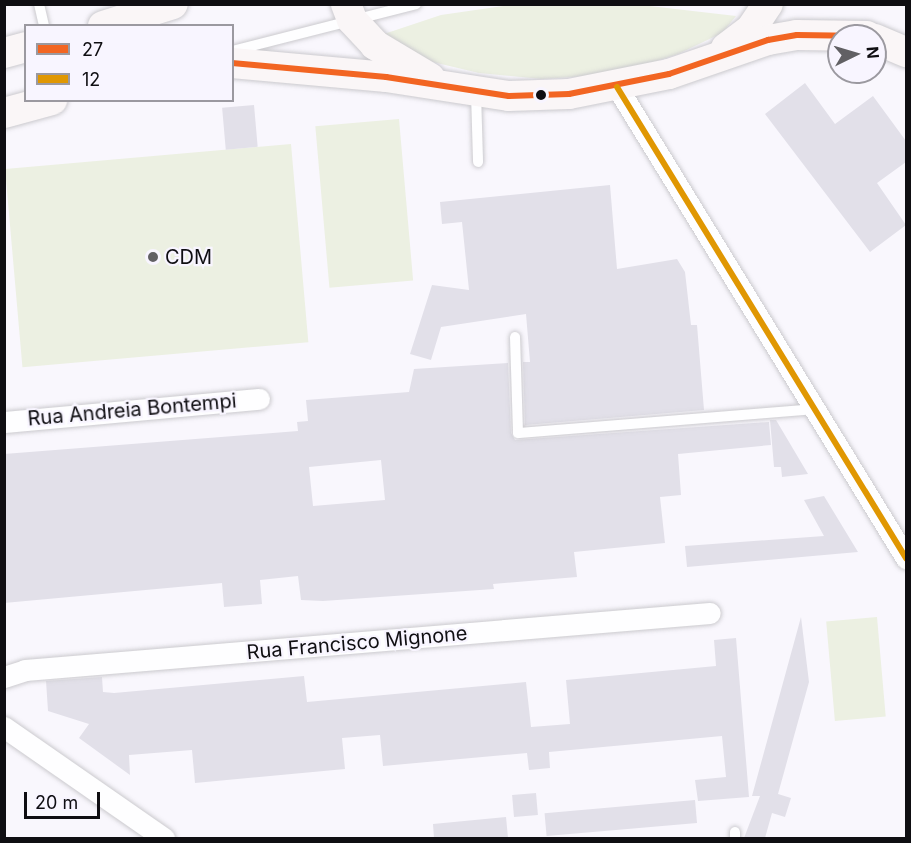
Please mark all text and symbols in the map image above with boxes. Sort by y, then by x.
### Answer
legend [24,24,234,102]
north arrow [827,24,887,84]
text: 27 [82,39,103,60]
text: N [862,46,883,60]
text: 12 [82,69,100,90]
unlabelled marker [535,89,547,101]
place label: CDM [165,245,212,269]
marker: CDM [146,250,160,264]
street label: Rua Andreia Bontempi [27,389,237,431]
street label: Rua Francisco Mignone [246,621,468,665]
scale bar [27,780,104,818]
text: 20 m [35,792,78,813]

